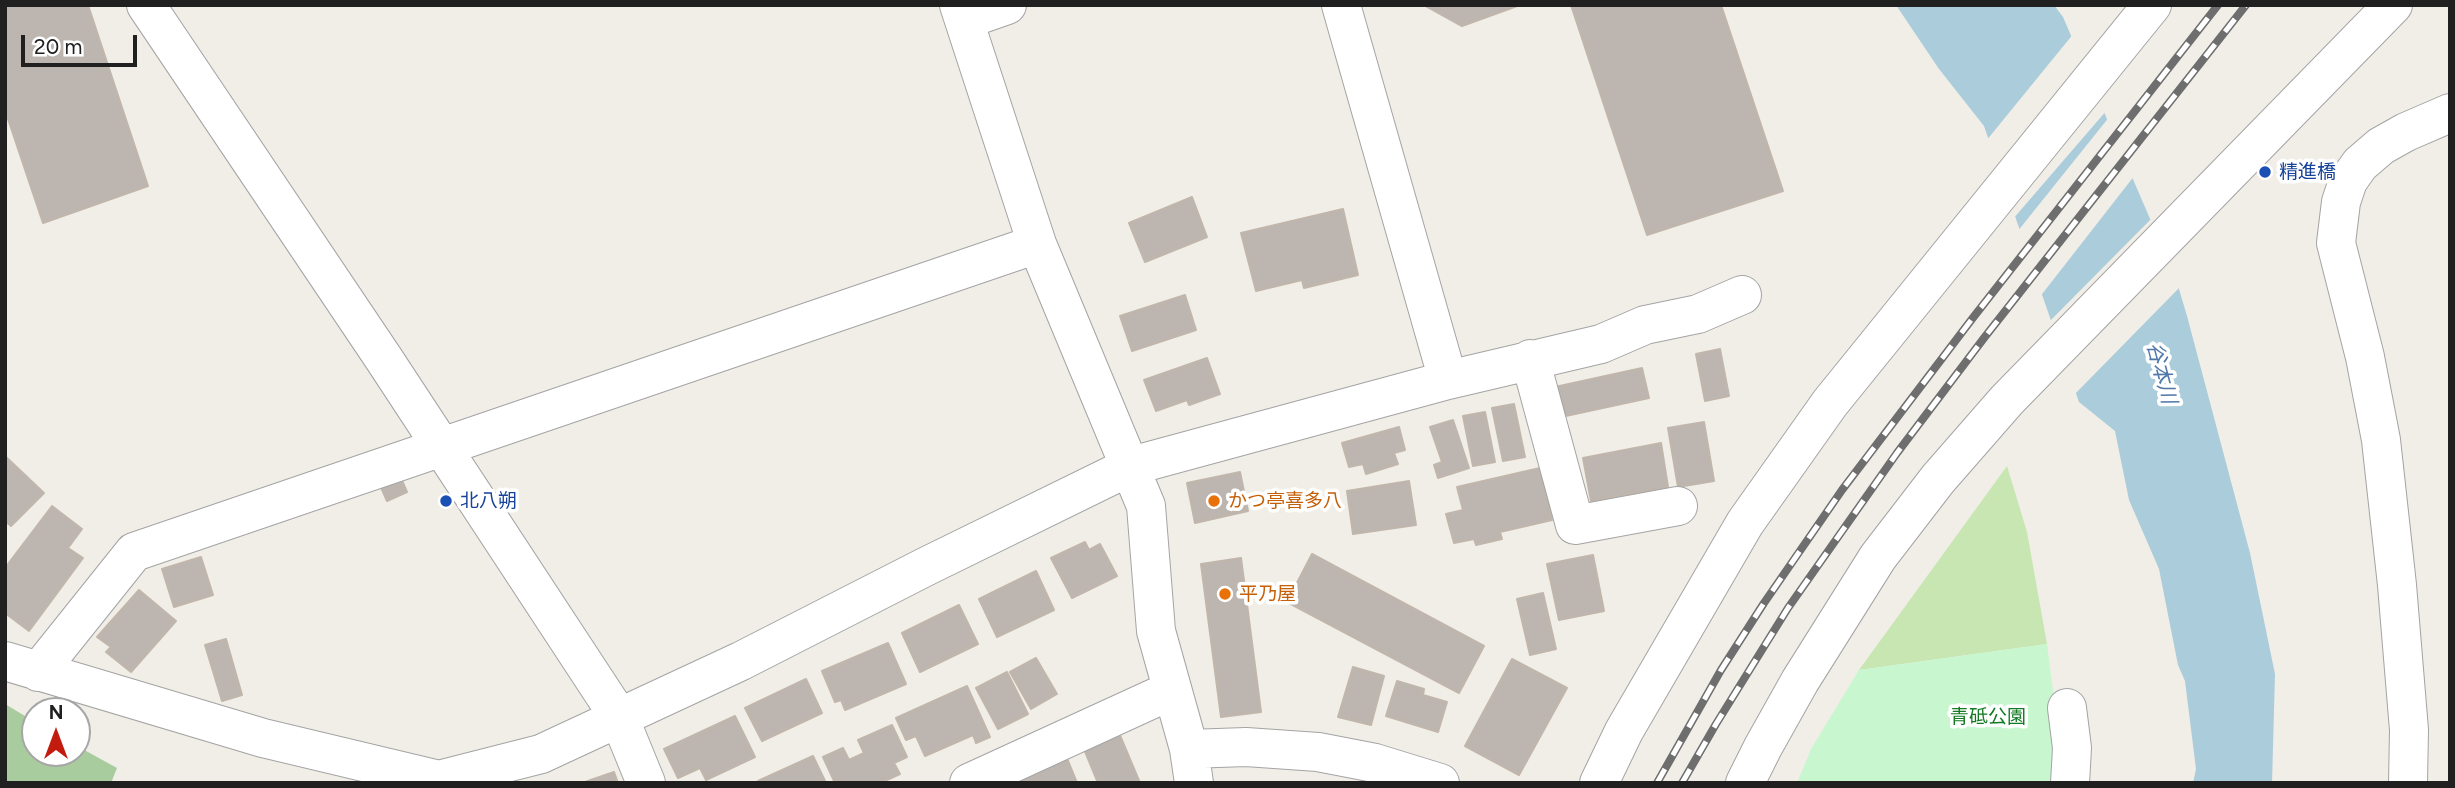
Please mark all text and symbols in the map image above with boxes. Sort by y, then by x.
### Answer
scale bar [24,21,140,65]
text: 20 m [34,34,82,59]
place label: 精進橋 [2279,161,2336,183]
marker: 精進橋 [2257,164,2273,180]
water label: 谷本川 [2141,339,2181,407]
place label: 北八朔 [460,490,517,512]
place label: かつ亭喜多八 [1228,490,1342,512]
marker: 北八朔 [438,493,454,509]
marker: かつ亭喜多八 [1206,493,1222,509]
place label: 平乃屋 [1239,583,1296,605]
marker: 平乃屋 [1217,586,1233,602]
north arrow [21,697,91,767]
text: N [49,701,63,724]
park label: 青砥公園 [1950,706,2026,728]

